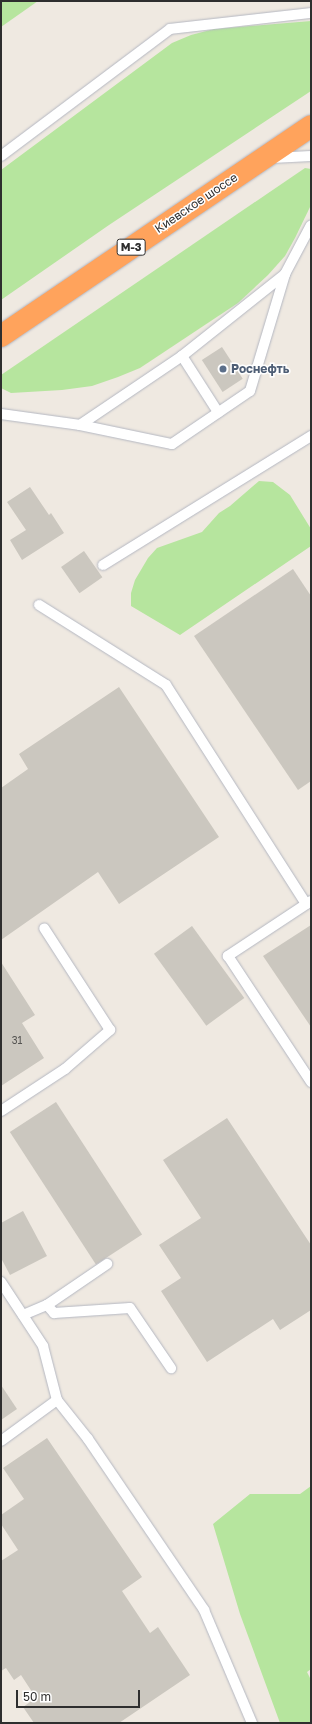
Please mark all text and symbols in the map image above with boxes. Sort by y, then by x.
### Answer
street label: Киевское шоссе [152,170,240,236]
road number: М-3 [116,238,146,256]
place label: Роснефть [231,362,289,376]
marker: Роснефть [218,364,228,374]
house number: 31 [12,1035,22,1047]
scale bar [18,1682,142,1708]
text: 50 m [23,1689,51,1704]

